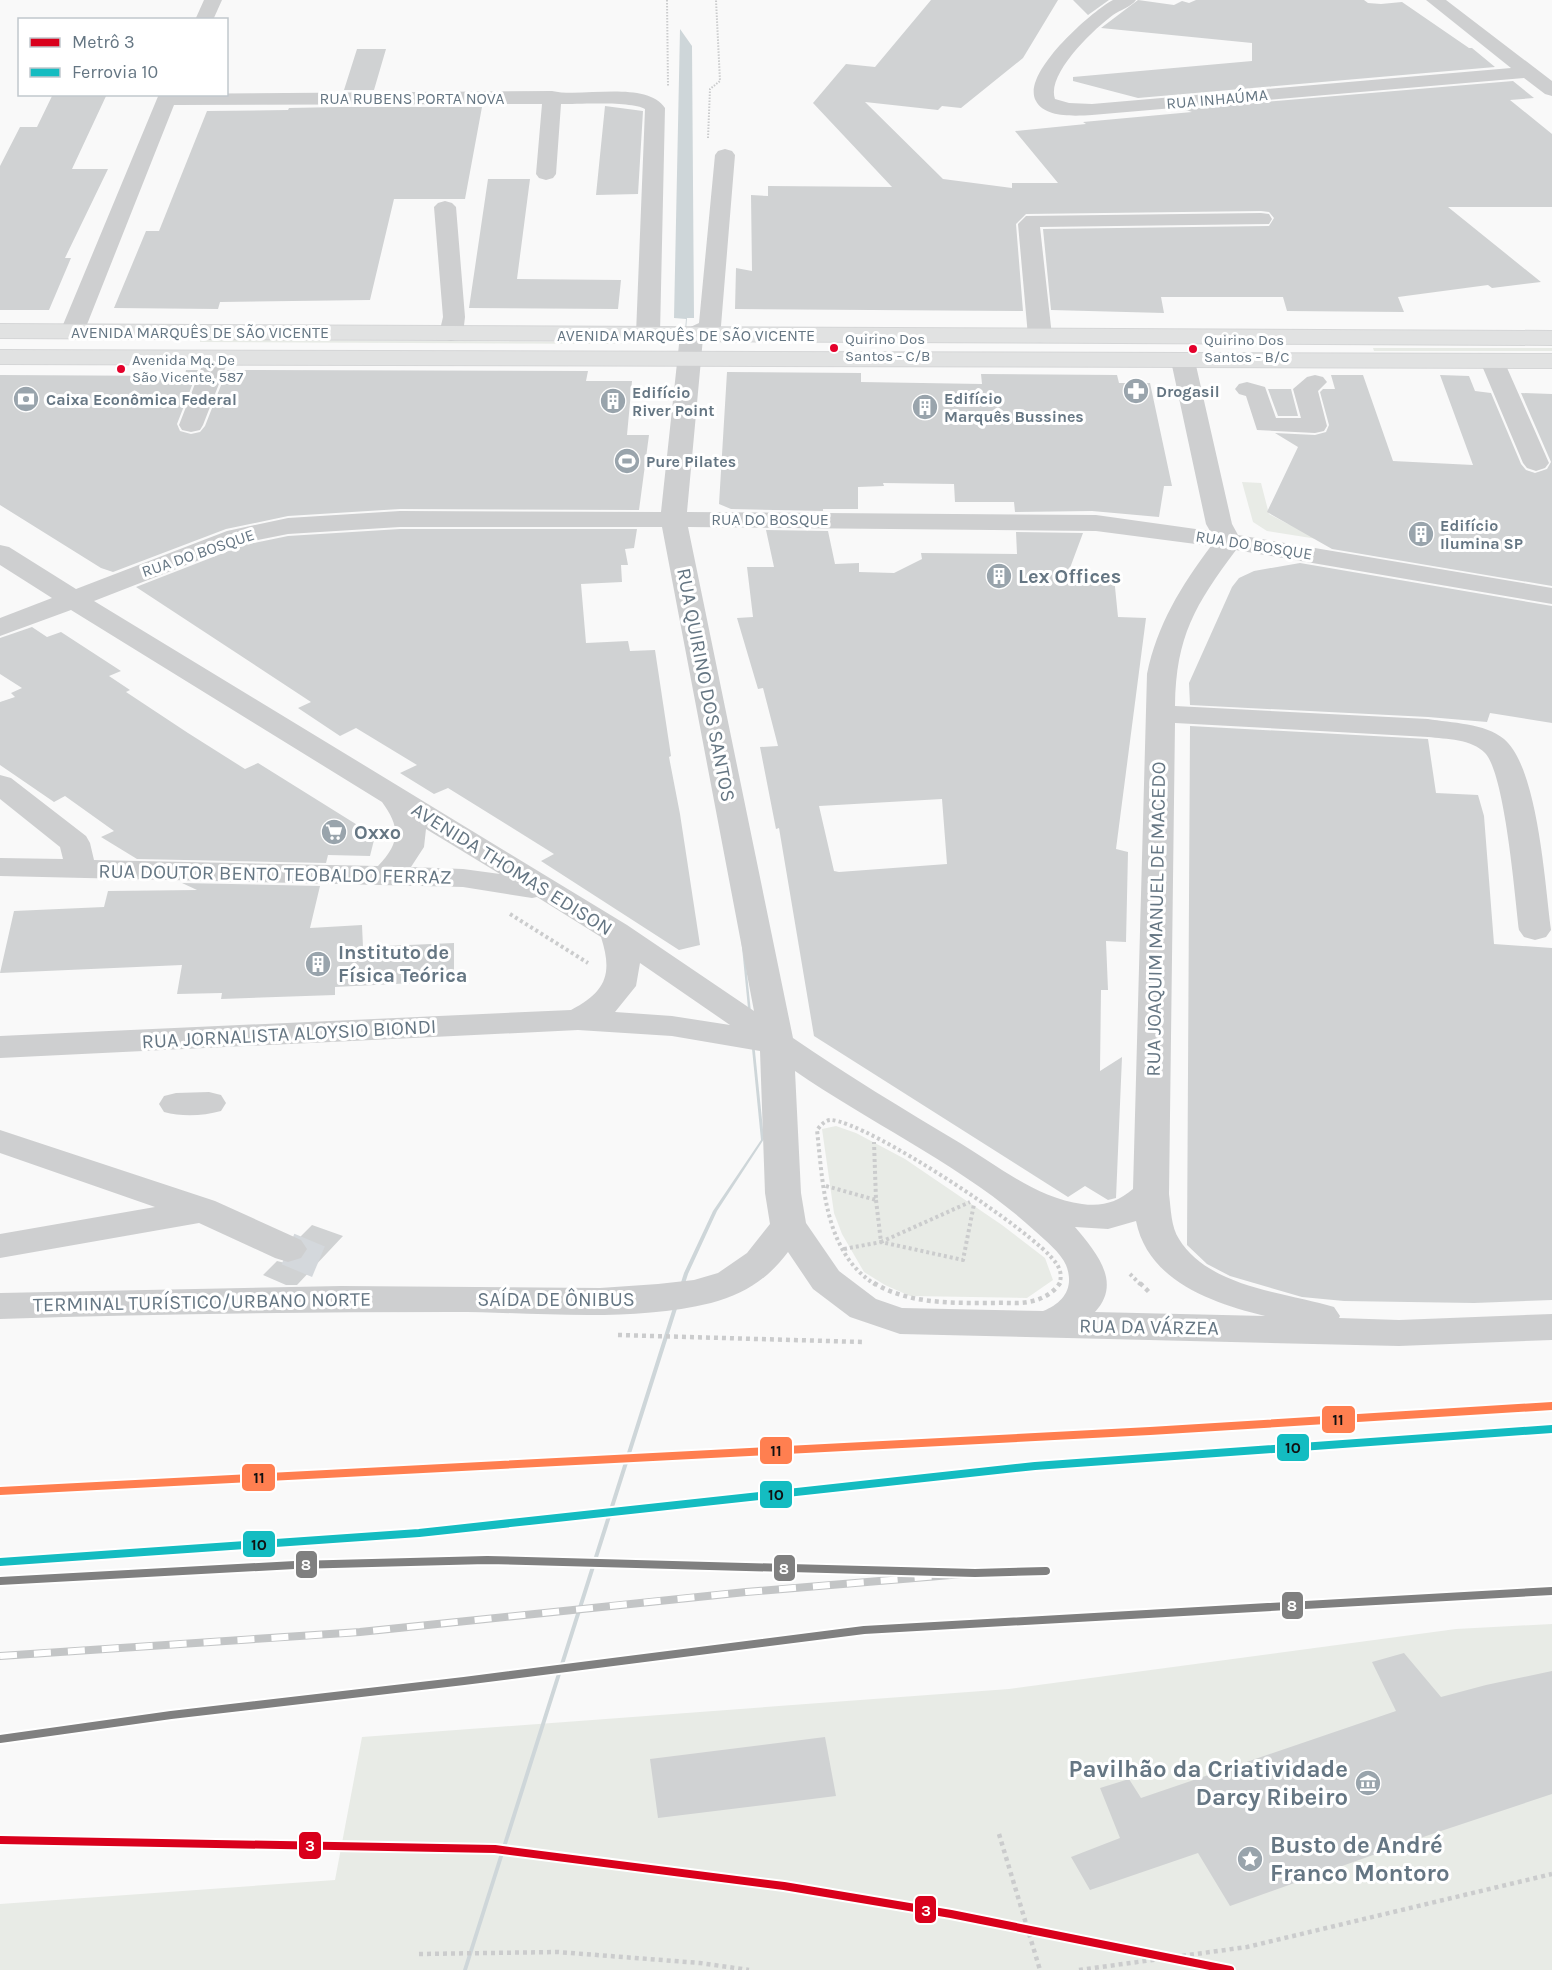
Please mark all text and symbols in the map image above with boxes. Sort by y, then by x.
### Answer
legend [18,18,228,96]
text: Metrô 3 [72,31,135,53]
text: Ferrovia 10 [72,61,158,83]
street label: RUA INHAÚMA [1165,85,1269,113]
street label: RUA RUBENS PORTA NOVA [320,89,505,108]
street label: AVENIDA MARQUÊS DE SÃO VICENTE [71,323,329,342]
street label: AVENIDA MARQUÊS DE SÃO VICENTE [557,326,815,345]
place label: Quirino Dos Santos - C/B [845,330,930,365]
place label: Quirino Dos Santos - B/C [1204,331,1289,366]
marker: Quirino Dos Santos - C/B [828,342,840,354]
marker: Quirino Dos Santos - B/C [1187,343,1199,355]
place label: Avenida Mq. De São Vicente, 587 [132,351,243,386]
marker: Avenida Mq. De São Vicente, 587 [115,363,127,375]
pharmacy icon: Drogasil [1121,376,1151,406]
place label: Drogasil [1156,382,1220,401]
place label: Edifício River Point [632,383,715,420]
bank icon: Caixa Econômica Federal [11,384,41,414]
building icon: Edifício River Point [598,386,628,416]
place label: Edifício Marquês Bussines [944,389,1084,426]
place label: Caixa Econômica Federal [46,390,237,409]
building icon: Edifício Marquês Bussines [910,392,940,422]
sports icon: Pure Pilates [612,446,642,476]
place label: Pure Pilates [646,452,736,471]
street label: RUA DO BOSQUE [711,510,829,529]
place label: Edifício Ilumina SP [1440,516,1523,553]
building icon: Edifício Ilumina SP [1406,519,1436,549]
street label: RUA DO BOSQUE [139,525,257,581]
street label: RUA DO BOSQUE [1194,526,1314,564]
building icon: Lex Offices [984,561,1014,591]
place label: Lex Offices [1018,565,1121,588]
street label: RUA QUIRINO DOS SANTOS [672,566,740,804]
street label: RUA JOAQUIM MANUEL DE MACEDO [1142,761,1170,1077]
street label: AVENIDA THOMAS EDISON [407,798,617,940]
supermarket icon: Oxxo [319,817,349,847]
place label: Oxxo [354,821,401,844]
street label: RUA DOUTOR BENTO TEOBALDO FERRAZ [98,859,452,889]
place label: Instituto de Física Teórica [338,941,468,987]
building icon: Instituto de Física Teórica [303,949,333,979]
street label: RUA JORNALISTA ALOYSIO BIONDI [141,1015,437,1053]
street label: TERMINAL TURÍSTICO/URBANO NORTE [33,1287,371,1316]
street label: SAÍDA DE ÔNIBUS [477,1287,635,1311]
street label: RUA DA VÁRZEA [1079,1313,1219,1340]
line badge: 11 [1321,1405,1356,1434]
text: 11 [1332,1410,1344,1429]
line badge: 10 [1276,1433,1310,1462]
line badge: 11 [759,1436,793,1465]
text: 10 [1285,1438,1301,1457]
text: 11 [770,1441,782,1460]
line badge: 11 [241,1463,276,1492]
text: 11 [253,1468,265,1487]
line badge: 10 [759,1480,793,1509]
text: 10 [768,1485,784,1504]
line badge: 10 [242,1530,276,1558]
text: 10 [251,1535,267,1554]
line badge: 8 [295,1550,318,1579]
line badge: 8 [773,1554,796,1582]
text: 8 [301,1555,311,1574]
text: 8 [779,1559,789,1578]
line badge: 8 [1281,1591,1304,1620]
text: 8 [1287,1596,1297,1615]
place label: Pavilhão da Criatividade Darcy Ribeiro [1068,1755,1348,1811]
museum icon: Pavilhão da Criatividade Darcy Ribeiro [1353,1768,1383,1798]
line badge: 3 [298,1831,322,1860]
place label: Busto de André Franco Montoro [1270,1831,1449,1887]
text: 3 [305,1836,315,1855]
place icon: Busto de André Franco Montoro [1235,1844,1265,1874]
line badge: 3 [914,1895,937,1924]
text: 3 [921,1901,931,1920]

